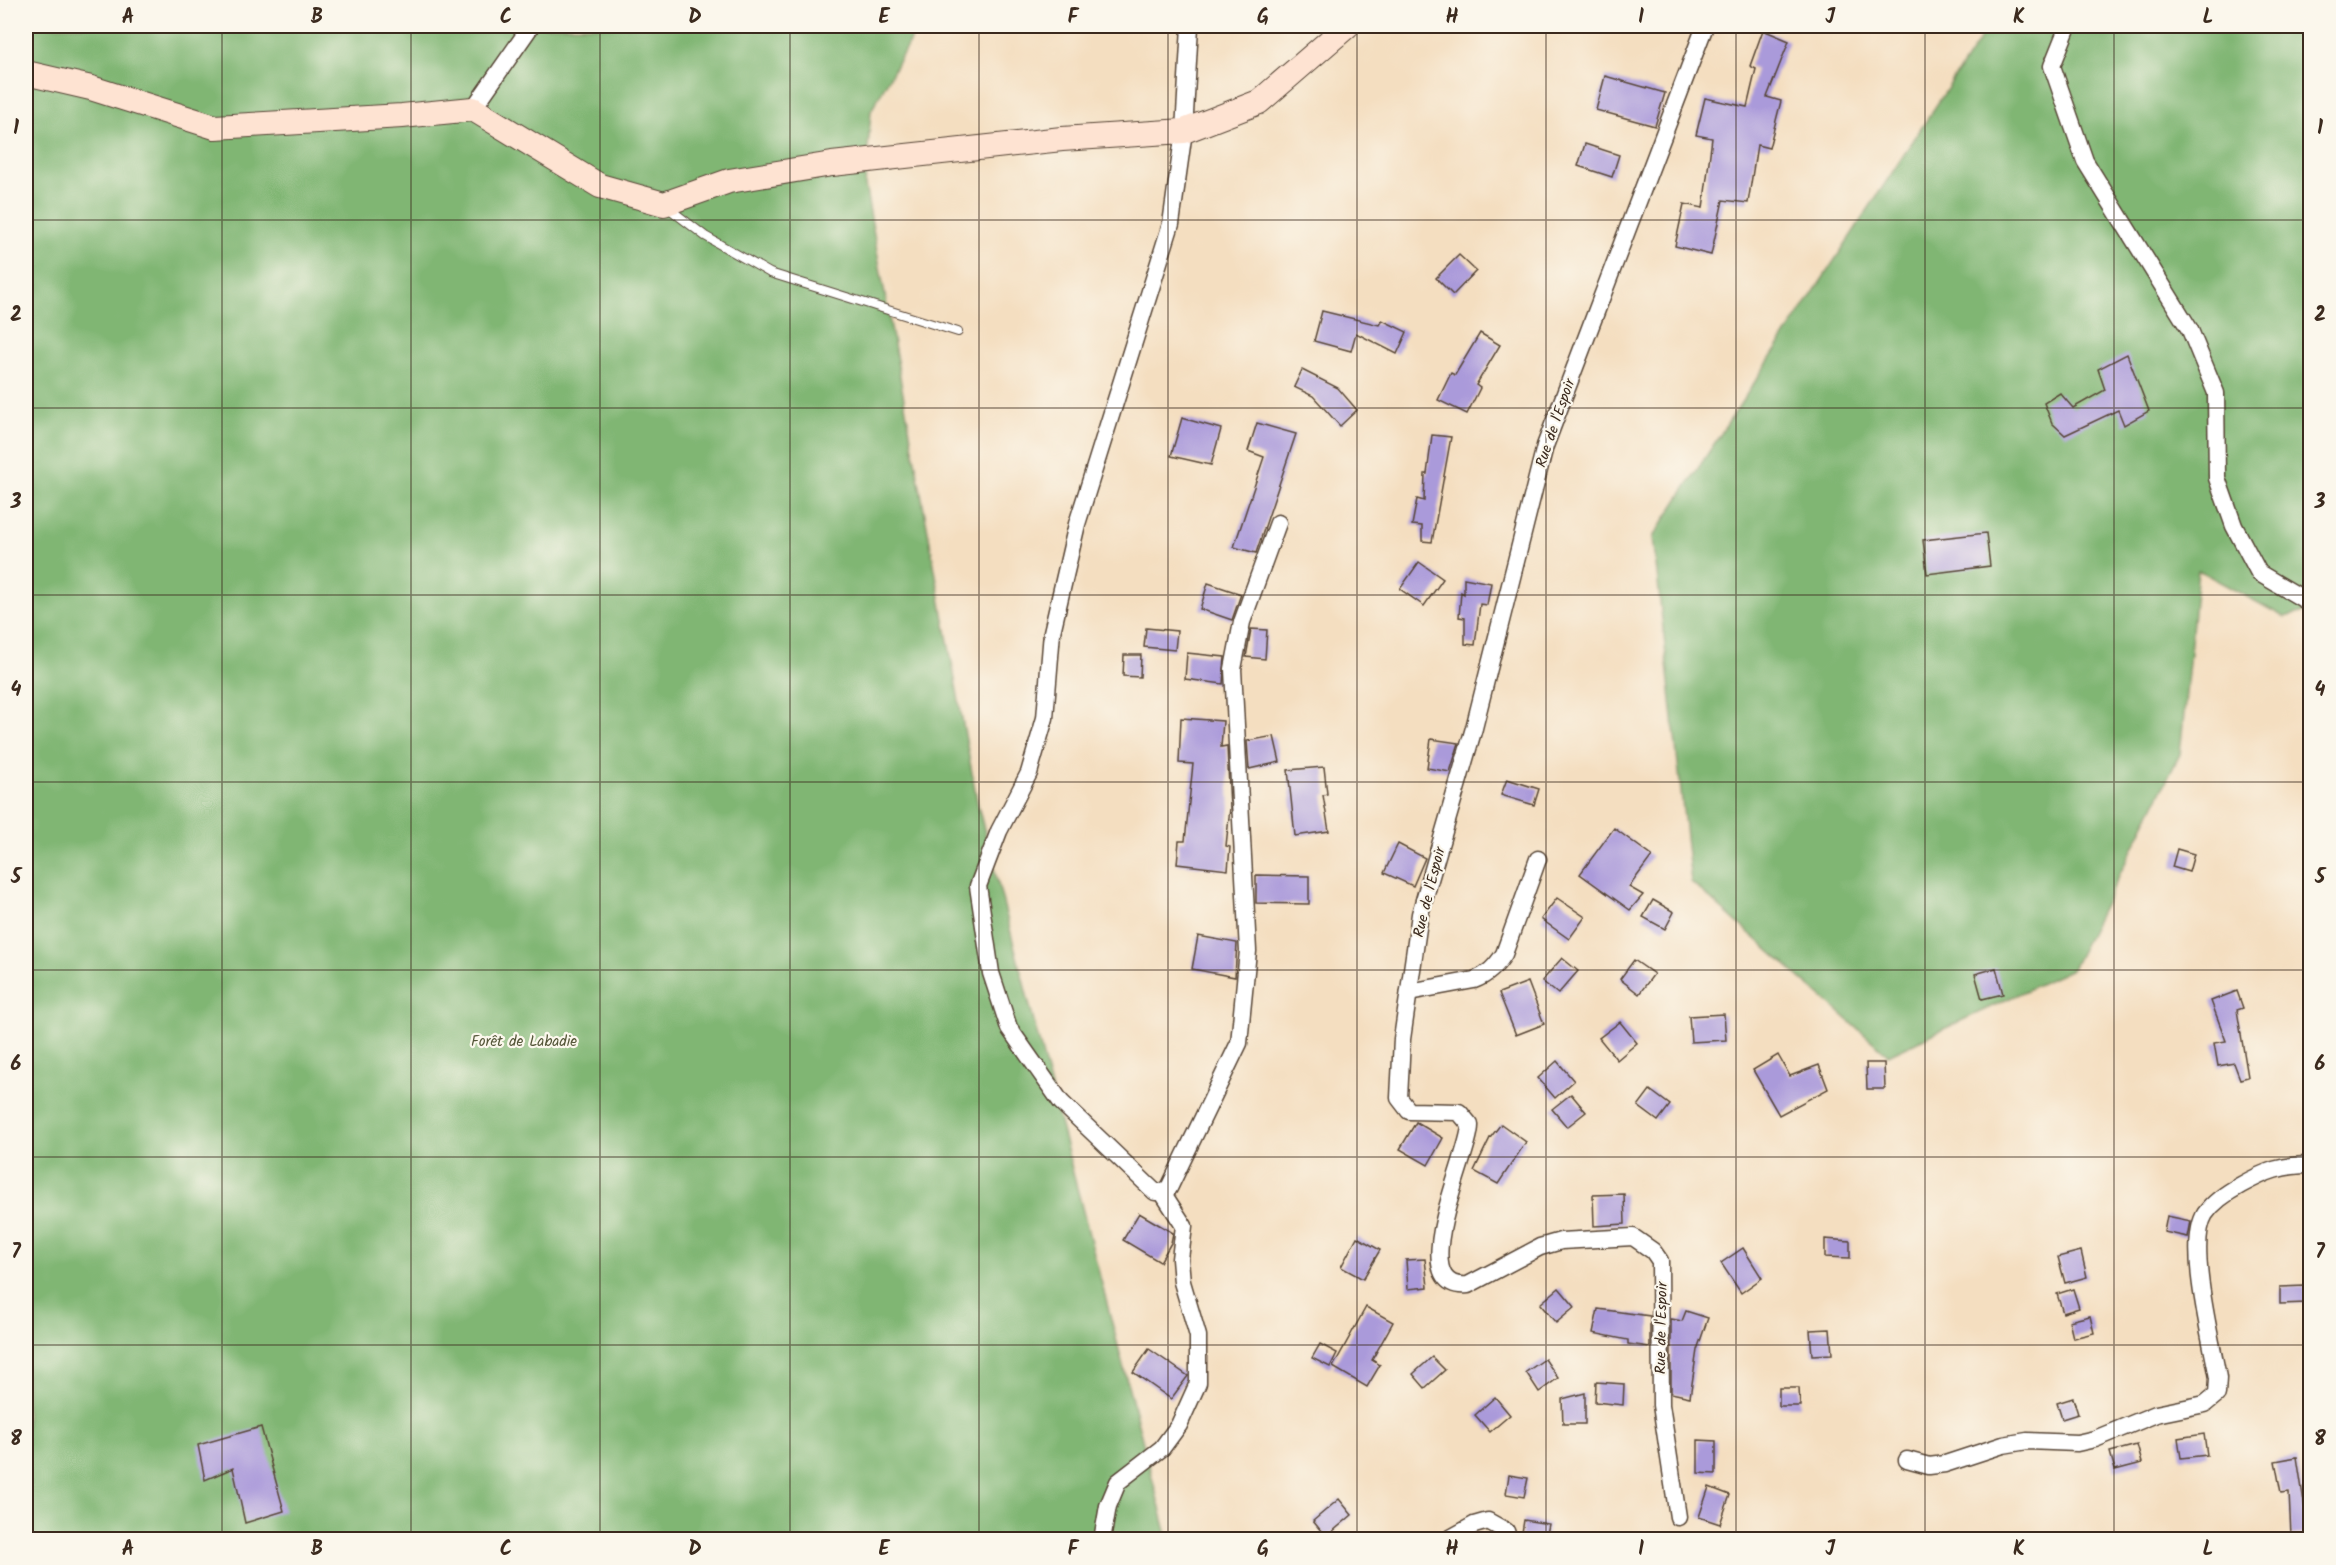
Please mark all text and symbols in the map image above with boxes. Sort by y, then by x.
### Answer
text: A [122,2,134,34]
text: B [311,2,323,34]
text: C [500,2,512,34]
text: D [688,2,702,34]
text: E [878,2,890,34]
text: F [1068,2,1080,34]
text: G [1257,2,1269,34]
text: H [1445,2,1459,34]
text: I [1638,2,1644,34]
text: J [1825,2,1836,34]
text: K [2013,2,2025,34]
text: L [2203,2,2213,34]
text: 1 [13,113,19,145]
text: 1 [2317,113,2323,145]
text: 2 [10,300,22,332]
text: 2 [2314,300,2326,332]
street label: Rue de l'Espoir [1530,375,1583,471]
text: 3 [10,487,22,519]
text: 3 [2314,487,2326,519]
text: 4 [11,675,22,707]
text: 4 [2315,675,2326,707]
street label: Rue de l'Espoir [1407,843,1453,940]
text: 5 [10,862,23,894]
text: 5 [2314,862,2327,894]
park label: Forêt de Labadie [471,1030,577,1054]
text: 6 [11,1049,22,1081]
text: 6 [2315,1049,2326,1081]
text: 7 [11,1237,21,1269]
text: 7 [2315,1237,2325,1269]
street label: Rue de l'Espoir [1649,1281,1675,1374]
text: 8 [10,1424,22,1456]
text: 8 [2314,1424,2326,1456]
text: A [122,1534,134,1565]
text: B [311,1534,323,1565]
text: C [500,1534,512,1565]
text: D [688,1534,702,1565]
text: E [878,1534,890,1565]
text: F [1068,1534,1080,1565]
text: G [1257,1534,1269,1565]
text: H [1445,1534,1459,1565]
text: I [1638,1534,1644,1565]
text: J [1825,1534,1836,1565]
text: K [2013,1534,2025,1565]
text: L [2203,1534,2213,1565]

